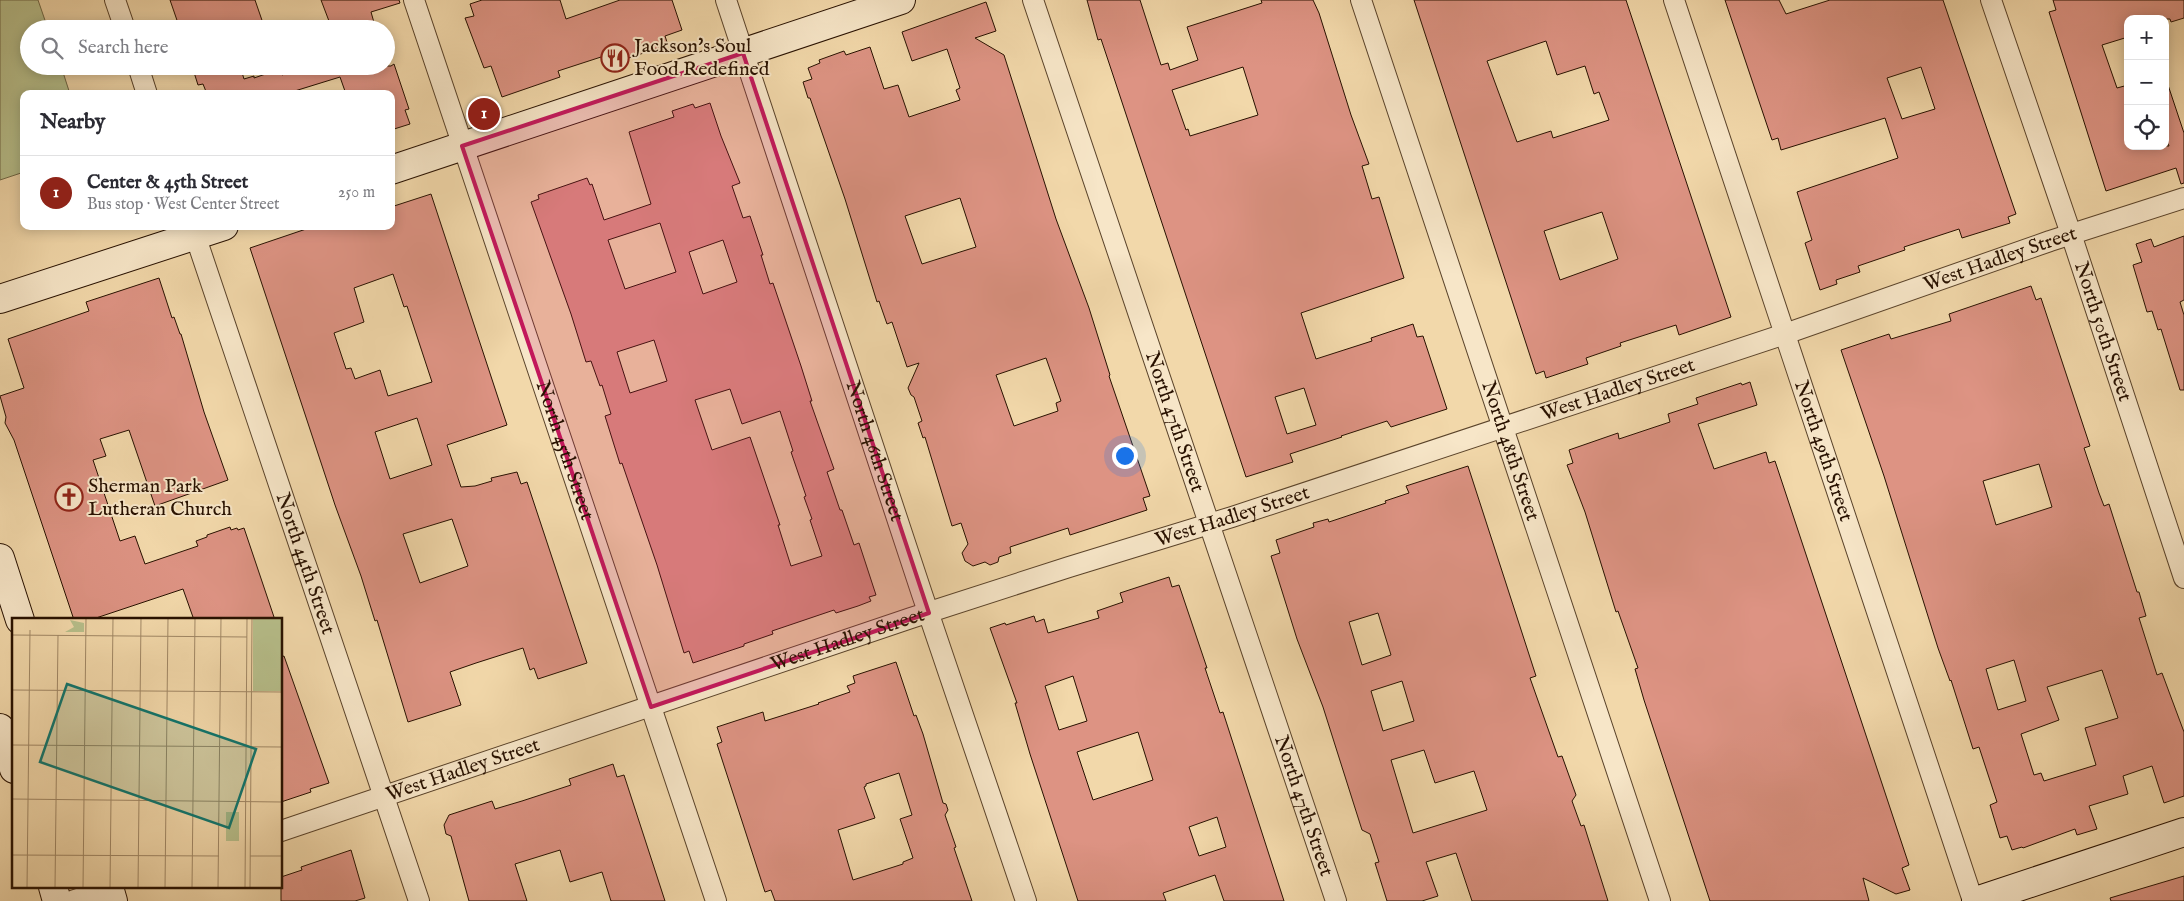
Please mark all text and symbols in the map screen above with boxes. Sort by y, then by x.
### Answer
map controls [2124,15,2169,150]
button: + [2124,15,2169,60]
search box [20,20,395,75]
icon: search [38,34,66,62]
place label: Jackson's Soul Food Redefined [632,34,770,82]
text: Search here [78,36,169,60]
restaurant icon: Jackson's Soul Food Redefined [600,43,630,73]
button: − [2124,60,2169,105]
pin: 1 [468,95,500,133]
button: locate [2124,105,2169,150]
text: Nearby [40,109,105,136]
text: Center & 45th Street [87,171,248,195]
text: 1 [53,183,59,203]
text: 250 m [338,183,375,203]
text: Bus stop · West Center Street [87,195,280,215]
street label: West Hadley Street [1920,221,2080,297]
street label: North 50th Street [2068,259,2138,405]
street label: North 47th Street [1140,348,1210,496]
street label: West Hadley Street [1538,352,1698,426]
street label: North 45th Street [530,377,600,523]
street label: North 49th Street [1789,377,1859,525]
street label: North 46th Street [840,378,910,525]
street label: North 48th Street [1476,378,1546,524]
your location [1112,443,1138,469]
place label: Sherman Park Lutheran Church [88,474,232,522]
street label: West Hadley Street [1152,480,1313,552]
church icon: Sherman Park Lutheran Church [54,482,84,512]
street label: North 44th Street [270,489,341,638]
street label: West Hadley Street [767,602,928,677]
inset map [12,618,282,888]
street label: West Hadley Street [383,732,543,807]
street label: North 47th Street [1269,732,1339,879]

